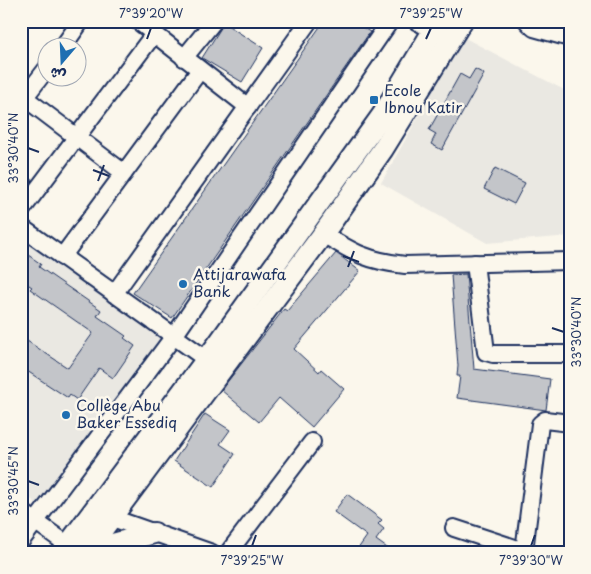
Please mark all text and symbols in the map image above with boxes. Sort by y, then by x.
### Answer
text: 7°39'20"W [119,4,184,22]
text: 7°39'25"W [399,4,463,22]
north arrow [38,38,88,88]
text: ش [47,62,68,87]
place label: Ecole Ibnou Katir [384,78,462,118]
marker: Ecole Ibnou Katir [368,94,380,106]
text: 33°30'40"N [4,113,22,183]
place label: Attijarawafa Bank [193,262,287,302]
marker: Attijarawafa Bank [177,278,189,290]
text: 33°30'40"N [567,297,585,367]
place label: Collège Abu Baker Essediq [76,393,177,433]
marker: Collège Abu Baker Essediq [60,409,72,421]
text: 33°30'45"N [4,446,22,516]
text: 7°39'25"W [220,551,284,569]
text: 7°39'30"W [499,551,564,569]

